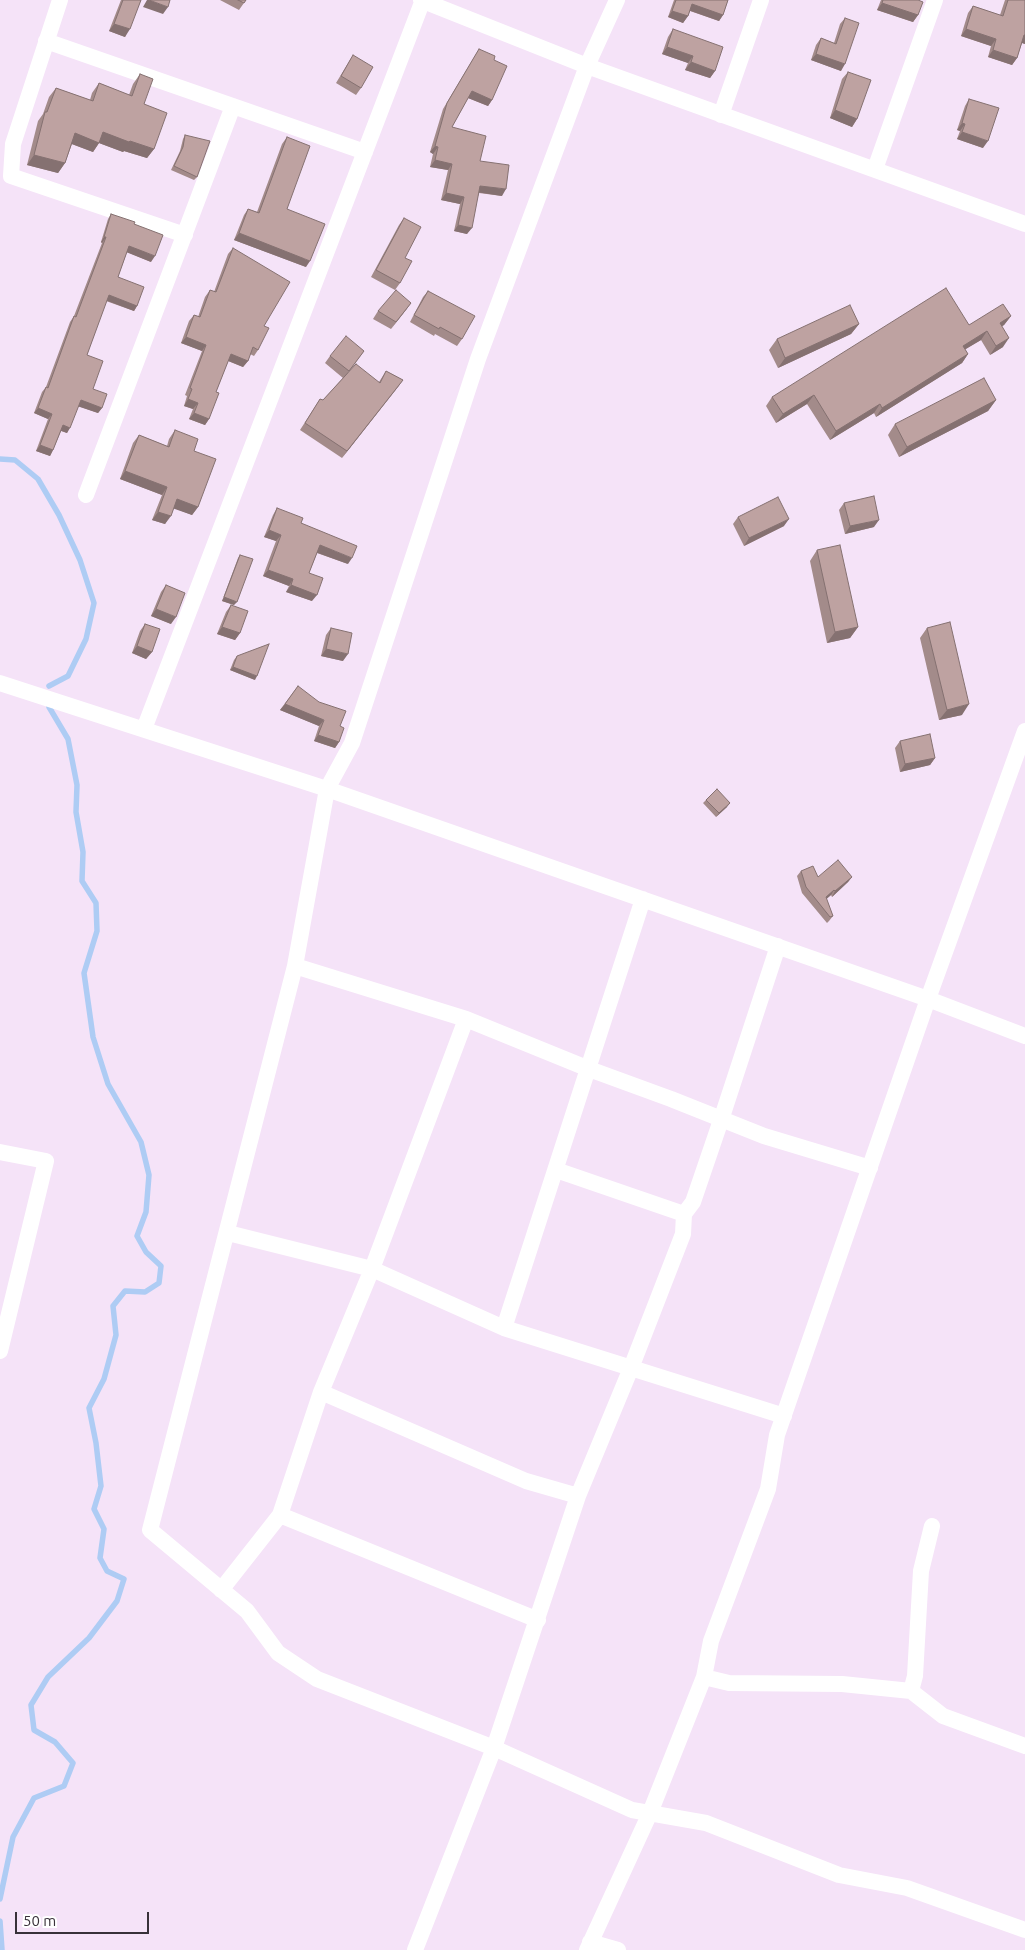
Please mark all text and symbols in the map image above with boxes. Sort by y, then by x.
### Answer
scale bar [18,1902,151,1934]
text: 50 m [23,1912,56,1929]

